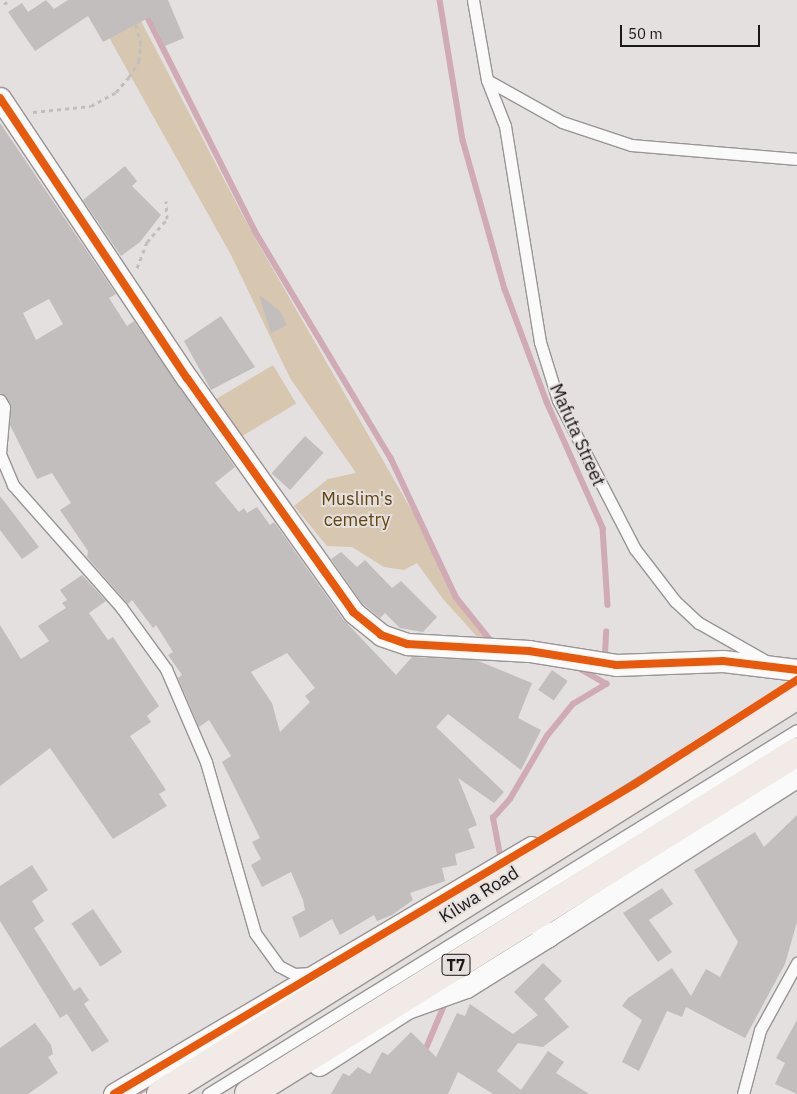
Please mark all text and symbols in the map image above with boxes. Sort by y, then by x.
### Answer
scale bar [622,15,762,47]
text: 50 m [628,24,663,43]
street label: Mafuta Street [545,380,609,490]
park label: Muslim's cemetry [321,489,393,532]
street label: Kilwa Road [435,862,523,928]
road number: T7 [441,952,471,978]

